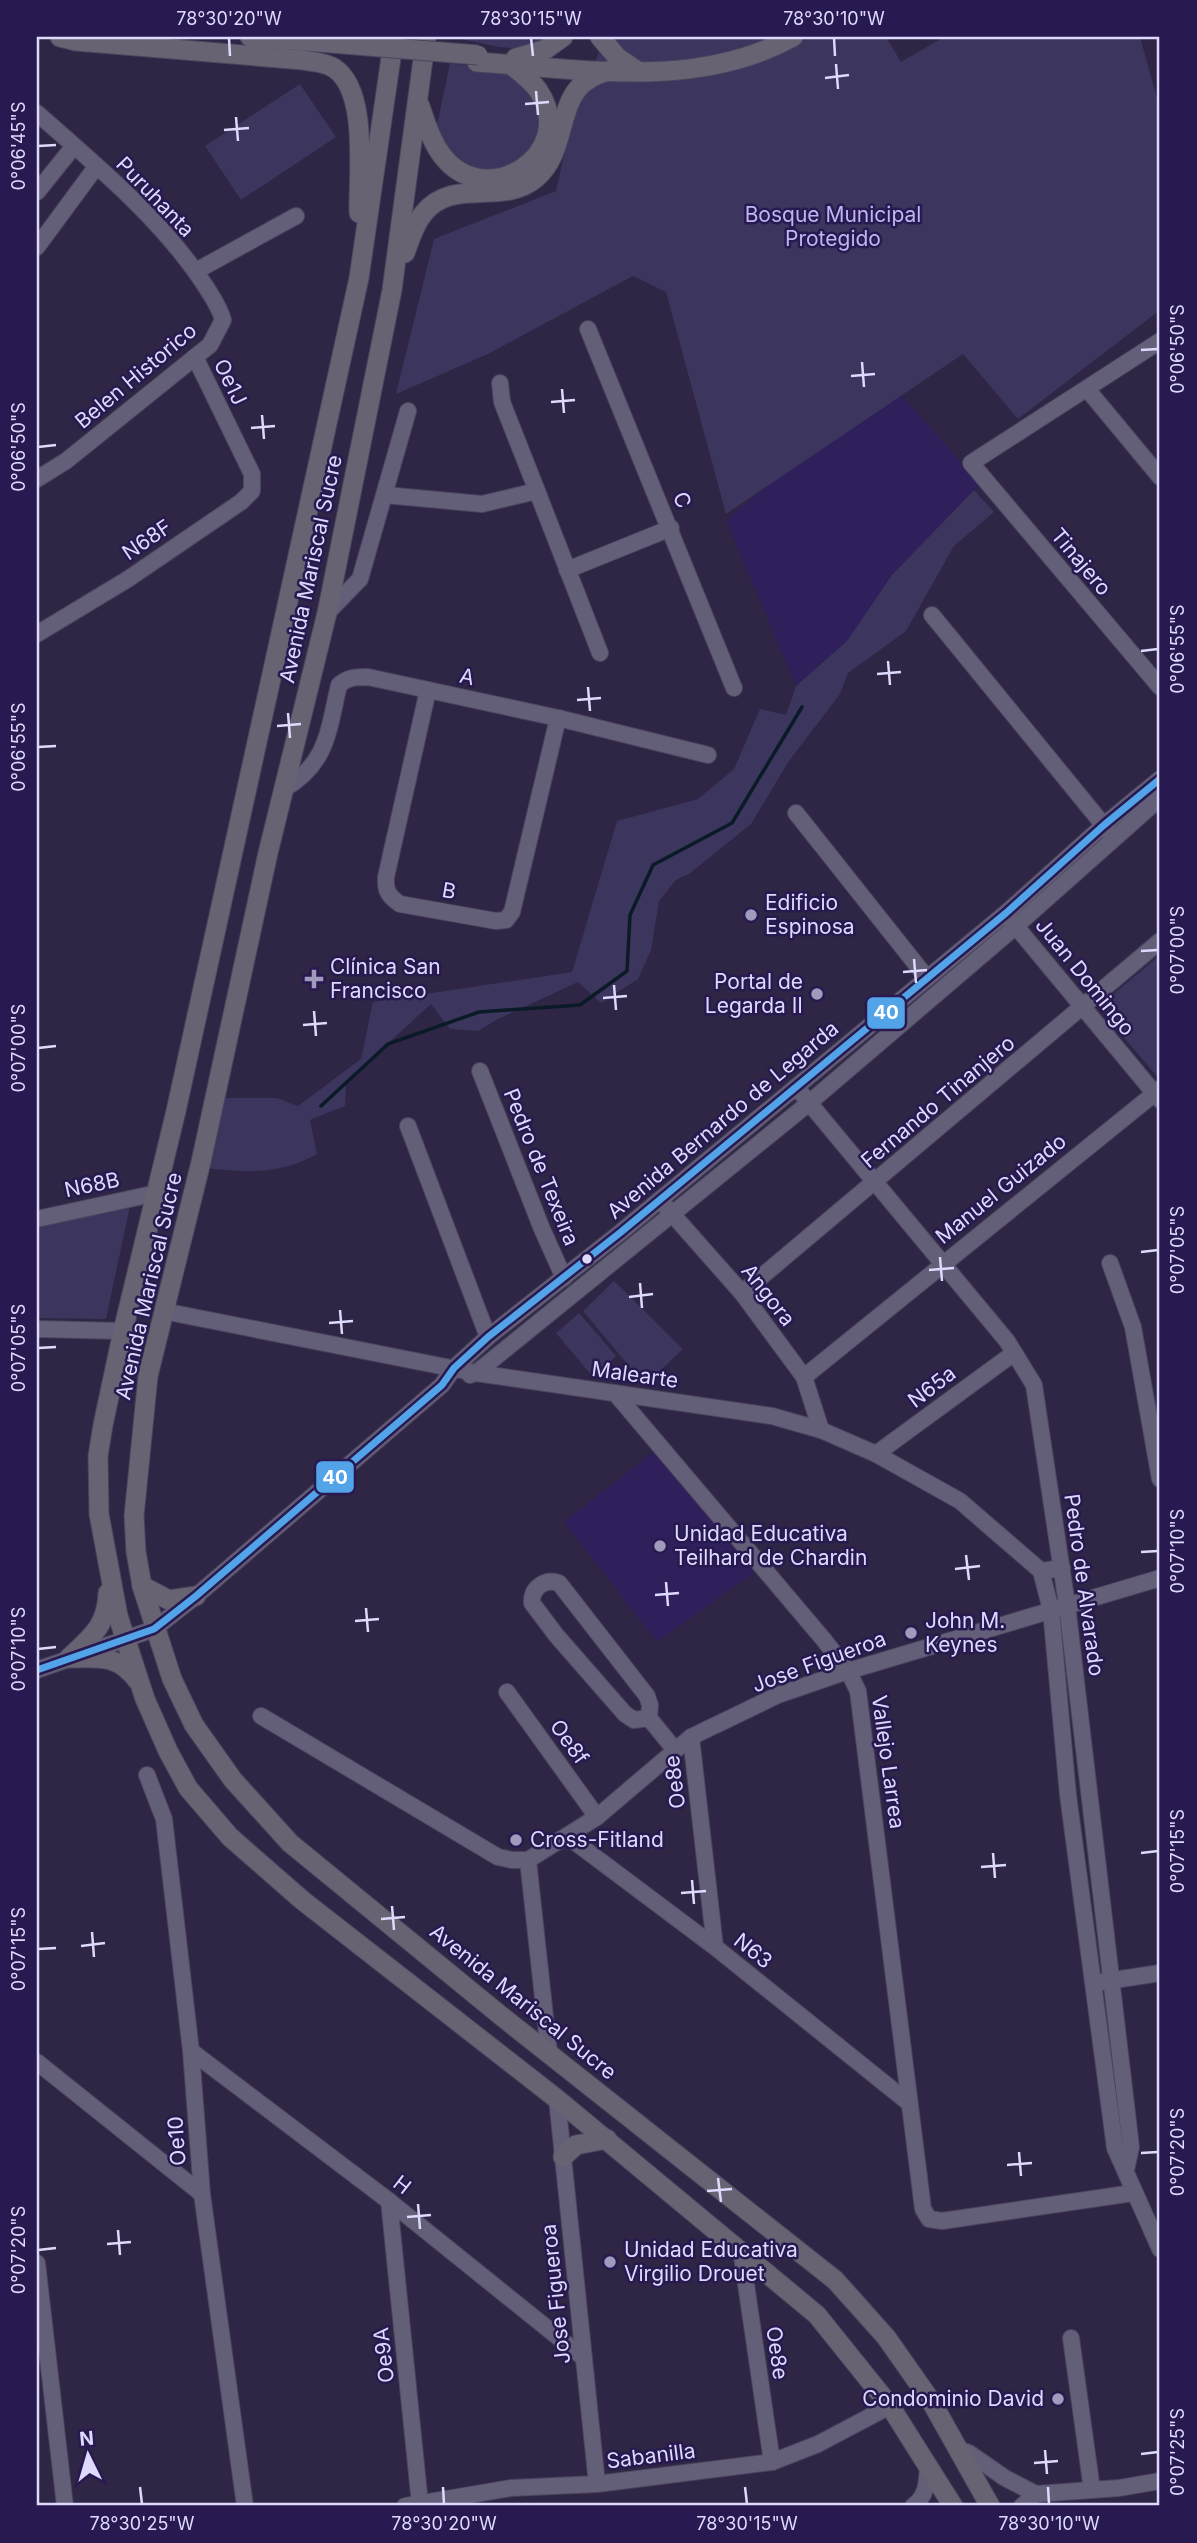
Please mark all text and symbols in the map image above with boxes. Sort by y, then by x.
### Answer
text: 78°30'20"W [176,8,282,29]
text: 78°30'15"W [480,8,582,29]
text: 78°30'10"W [783,8,885,29]
text: 0°06'45"S [8,102,29,190]
street label: Puruhanta [111,151,200,242]
park label: Bosque Municipal Protegido [745,202,921,251]
text: 0°06'50"S [1167,304,1188,394]
street label: Belen Historico [70,318,201,434]
street label: Oe1J [209,355,252,409]
text: 0°06'50"S [8,402,29,492]
street label: Avenida Mariscal Sucre [274,453,347,685]
street label: C [668,488,697,512]
street label: N68F [117,514,176,565]
street label: Tinajero [1046,523,1117,600]
text: 0°06'55"S [1167,604,1188,694]
street label: A [457,663,477,690]
text: 0°06'55"S [8,702,29,792]
street label: B [440,877,458,904]
place label: Edificio Espinosa [765,890,855,939]
text: 0°07'00"S [1167,906,1188,994]
marker: Edificio Espinosa [743,907,759,923]
street label: Juan Domingo [1030,913,1140,1040]
place label: Clínica San Francisco [330,954,441,1003]
marker: Clínica San Francisco [304,969,324,989]
place label: Portal de Legarda II [705,969,803,1018]
marker: Portal de Legarda II [809,986,825,1002]
line badge: 40 [866,996,906,1030]
text: 40 [873,1001,899,1024]
text: 0°07'00"S [8,1004,29,1092]
street label: Avenida Bernardo de Legarda [602,1016,843,1224]
street label: Fernando Tinanjero [856,1030,1020,1173]
street label: Pedro de Texeira [499,1085,584,1249]
street label: Manuel Guizado [930,1128,1071,1249]
street label: N68B [62,1167,122,1203]
street label: Avenida Mariscal Sucre [110,1170,187,1402]
text: 0°07'05"S [1167,1206,1188,1294]
unlabelled marker [580,1252,594,1266]
street label: Angora [736,1259,800,1331]
text: 0°07'05"S [8,1304,29,1392]
street label: Malearte [590,1356,680,1393]
street label: N65a [903,1361,961,1413]
line badge: 40 [315,1460,355,1494]
text: 40 [322,1466,348,1489]
street label: Pedro de Alvarado [1059,1492,1110,1678]
text: 0°07'10"S [1167,1509,1188,1593]
place label: Unidad Educativa Teilhard de Chardin [674,1521,867,1570]
marker: Unidad Educativa Teilhard de Chardin [652,1538,668,1554]
text: 0°07'10"S [8,1607,29,1691]
place label: John M. Keynes [925,1608,1005,1657]
marker: John M. Keynes [903,1625,919,1641]
street label: Jose Figueroa [748,1626,889,1697]
street label: Vallejo Larrea [867,1693,910,1830]
street label: Oe8f [545,1715,594,1769]
street label: Oe8e [659,1754,690,1810]
text: 0°07'15"S [1167,1809,1188,1893]
place label: Cross-Fitland [530,1827,664,1852]
marker: Cross-Fitland [508,1832,524,1848]
text: 0°07'15"S [8,1907,29,1991]
street label: Avenida Mariscal Sucre [425,1919,622,2085]
street label: N63 [729,1928,777,1973]
text: 0°07'20"S [1167,2108,1188,2196]
street label: Oe10 [162,2116,191,2167]
street label: H [388,2170,416,2199]
text: 0°07'20"S [8,2206,29,2294]
street label: Jose Figueroa [536,2223,575,2365]
place label: Unidad Educativa Virgilio Drouet [624,2237,798,2286]
marker: Unidad Educativa Virgilio Drouet [602,2254,618,2270]
street label: Oe8e [761,2325,794,2381]
street label: Oe9A [368,2326,399,2384]
place label: Condominio David [862,2386,1044,2411]
marker: Condominio David [1050,2391,1066,2407]
text: 0°07'25"S [1167,2408,1188,2496]
north arrow [52,2420,122,2490]
text: N [78,2426,95,2451]
street label: Sabanilla [605,2438,697,2473]
text: 78°30'25"W [90,2513,195,2534]
text: 78°30'20"W [391,2513,497,2534]
text: 78°30'15"W [696,2513,798,2534]
text: 78°30'10"W [998,2513,1100,2534]

